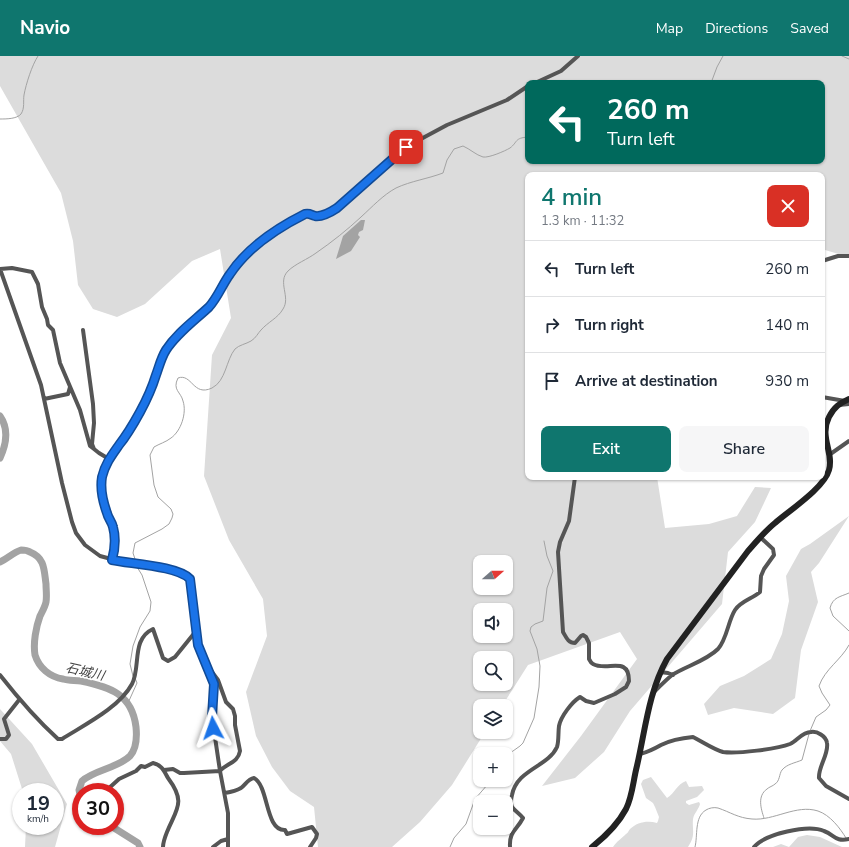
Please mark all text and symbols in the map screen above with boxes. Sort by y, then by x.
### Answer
text: Navio [20,15,70,41]
text: Map [656,19,683,38]
text: Directions [705,19,768,38]
text: Saved [790,19,829,38]
text: 260 m [607,91,690,129]
icon: left [541,96,593,148]
text: Turn left [607,127,675,151]
pin [389,130,423,164]
icon: arrive [395,136,417,158]
text: 4 min [541,181,602,213]
button: close [767,185,809,227]
text: 1.3 km · 11:32 [541,212,624,230]
icon: left [541,258,563,280]
text: Turn left [575,259,634,279]
text: 260 m [765,259,809,279]
icon: right [541,314,563,336]
text: Turn right [575,315,644,335]
text: 140 m [765,315,809,335]
icon: arrive [541,370,563,392]
text: Arrive at destination [575,371,718,391]
text: 930 m [765,371,809,391]
button: Exit [541,426,671,472]
button: Share [679,426,809,472]
north arrow [473,555,513,595]
map controls [473,555,513,835]
button: sound [473,603,513,643]
button: search [473,651,513,691]
water label: 石城川 [64,659,108,686]
button: layers [473,699,513,739]
position arrow [192,707,234,749]
button: + [473,747,513,787]
speed limit sign: 30 [72,783,124,835]
text: 19 [26,790,50,817]
button: − [473,795,513,835]
text: km/h [27,812,49,826]

